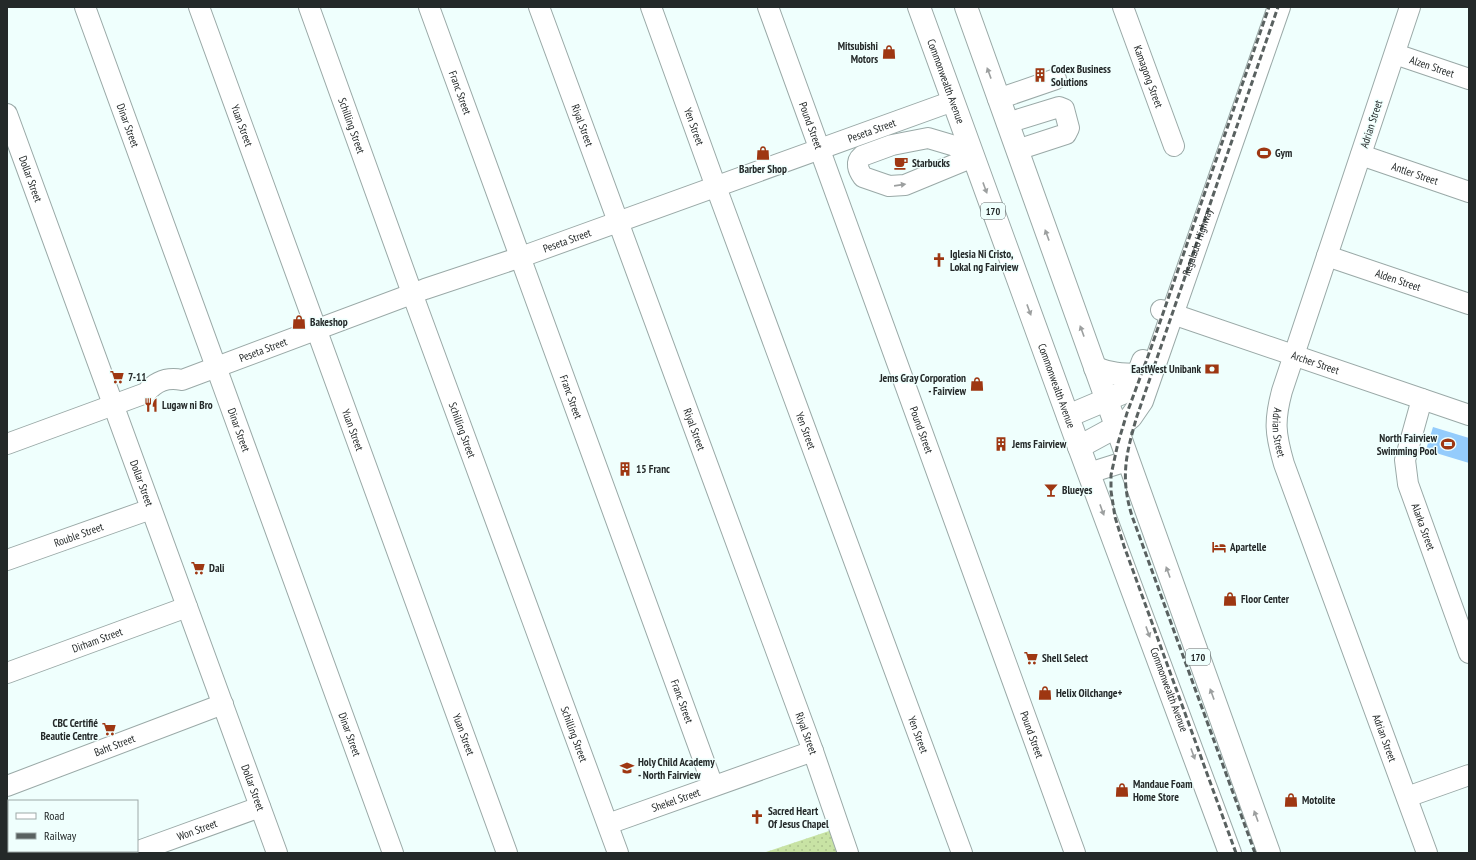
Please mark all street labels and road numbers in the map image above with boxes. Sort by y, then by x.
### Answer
street label: Commonwealth Avenue [924,37,968,126]
street label: Kamagong Street [1131,43,1166,110]
street label: Alzen Street [1408,52,1456,81]
street label: Franc Street [446,69,475,116]
street label: Schilling Street [335,96,368,155]
street label: Adrian Street [1357,98,1385,150]
street label: Pound Street [796,100,826,151]
street label: Dinar Street [114,102,142,149]
street label: Riyal Street [568,102,597,148]
street label: Yuan Street [228,103,256,148]
street label: Yen Street [681,106,707,147]
street label: Peseta Street [846,115,898,145]
street label: Dollar Street [16,154,46,204]
street label: Antler Street [1390,159,1440,188]
road number: 170 [981,203,1005,219]
street label: Regalado Highway [1179,206,1216,277]
street label: Peseta Street [541,225,593,256]
street label: Alden Street [1374,266,1423,294]
street label: Peseta Street [237,334,289,365]
street label: Commonwealth Avenue [1035,341,1079,430]
street label: Archer Street [1290,348,1341,377]
street label: Franc Street [557,373,586,421]
street label: Schilling Street [446,400,479,460]
street label: Pound Street [907,405,936,455]
street label: Dinar Street [225,406,253,454]
street label: Riyal Street [680,406,709,452]
street label: Yuan Street [339,407,367,453]
street label: Adrian Street [1270,407,1289,459]
street label: Yen Street [793,410,819,451]
street label: Dollar Street [127,458,157,508]
street label: Alarka Street [1409,501,1438,552]
street label: Rouble Street [52,519,105,550]
street label: Dirham Street [70,624,124,656]
street label: Commonwealth Avenue [1147,645,1191,734]
road number: 170 [1186,649,1210,665]
street label: Franc Street [668,677,697,725]
street label: Schilling Street [558,704,591,764]
street label: Pound Street [1017,709,1047,760]
street label: Dinar Street [335,710,364,758]
street label: Riyal Street [792,710,821,756]
street label: Yuan Street [450,711,478,757]
street label: Adrian Street [1370,712,1400,764]
street label: Yen Street [905,714,932,755]
street label: Baht Street [92,731,137,759]
street label: Dollar Street [238,762,268,813]
street label: Shekel Street [650,785,702,815]
street label: Won Street [175,816,219,844]

